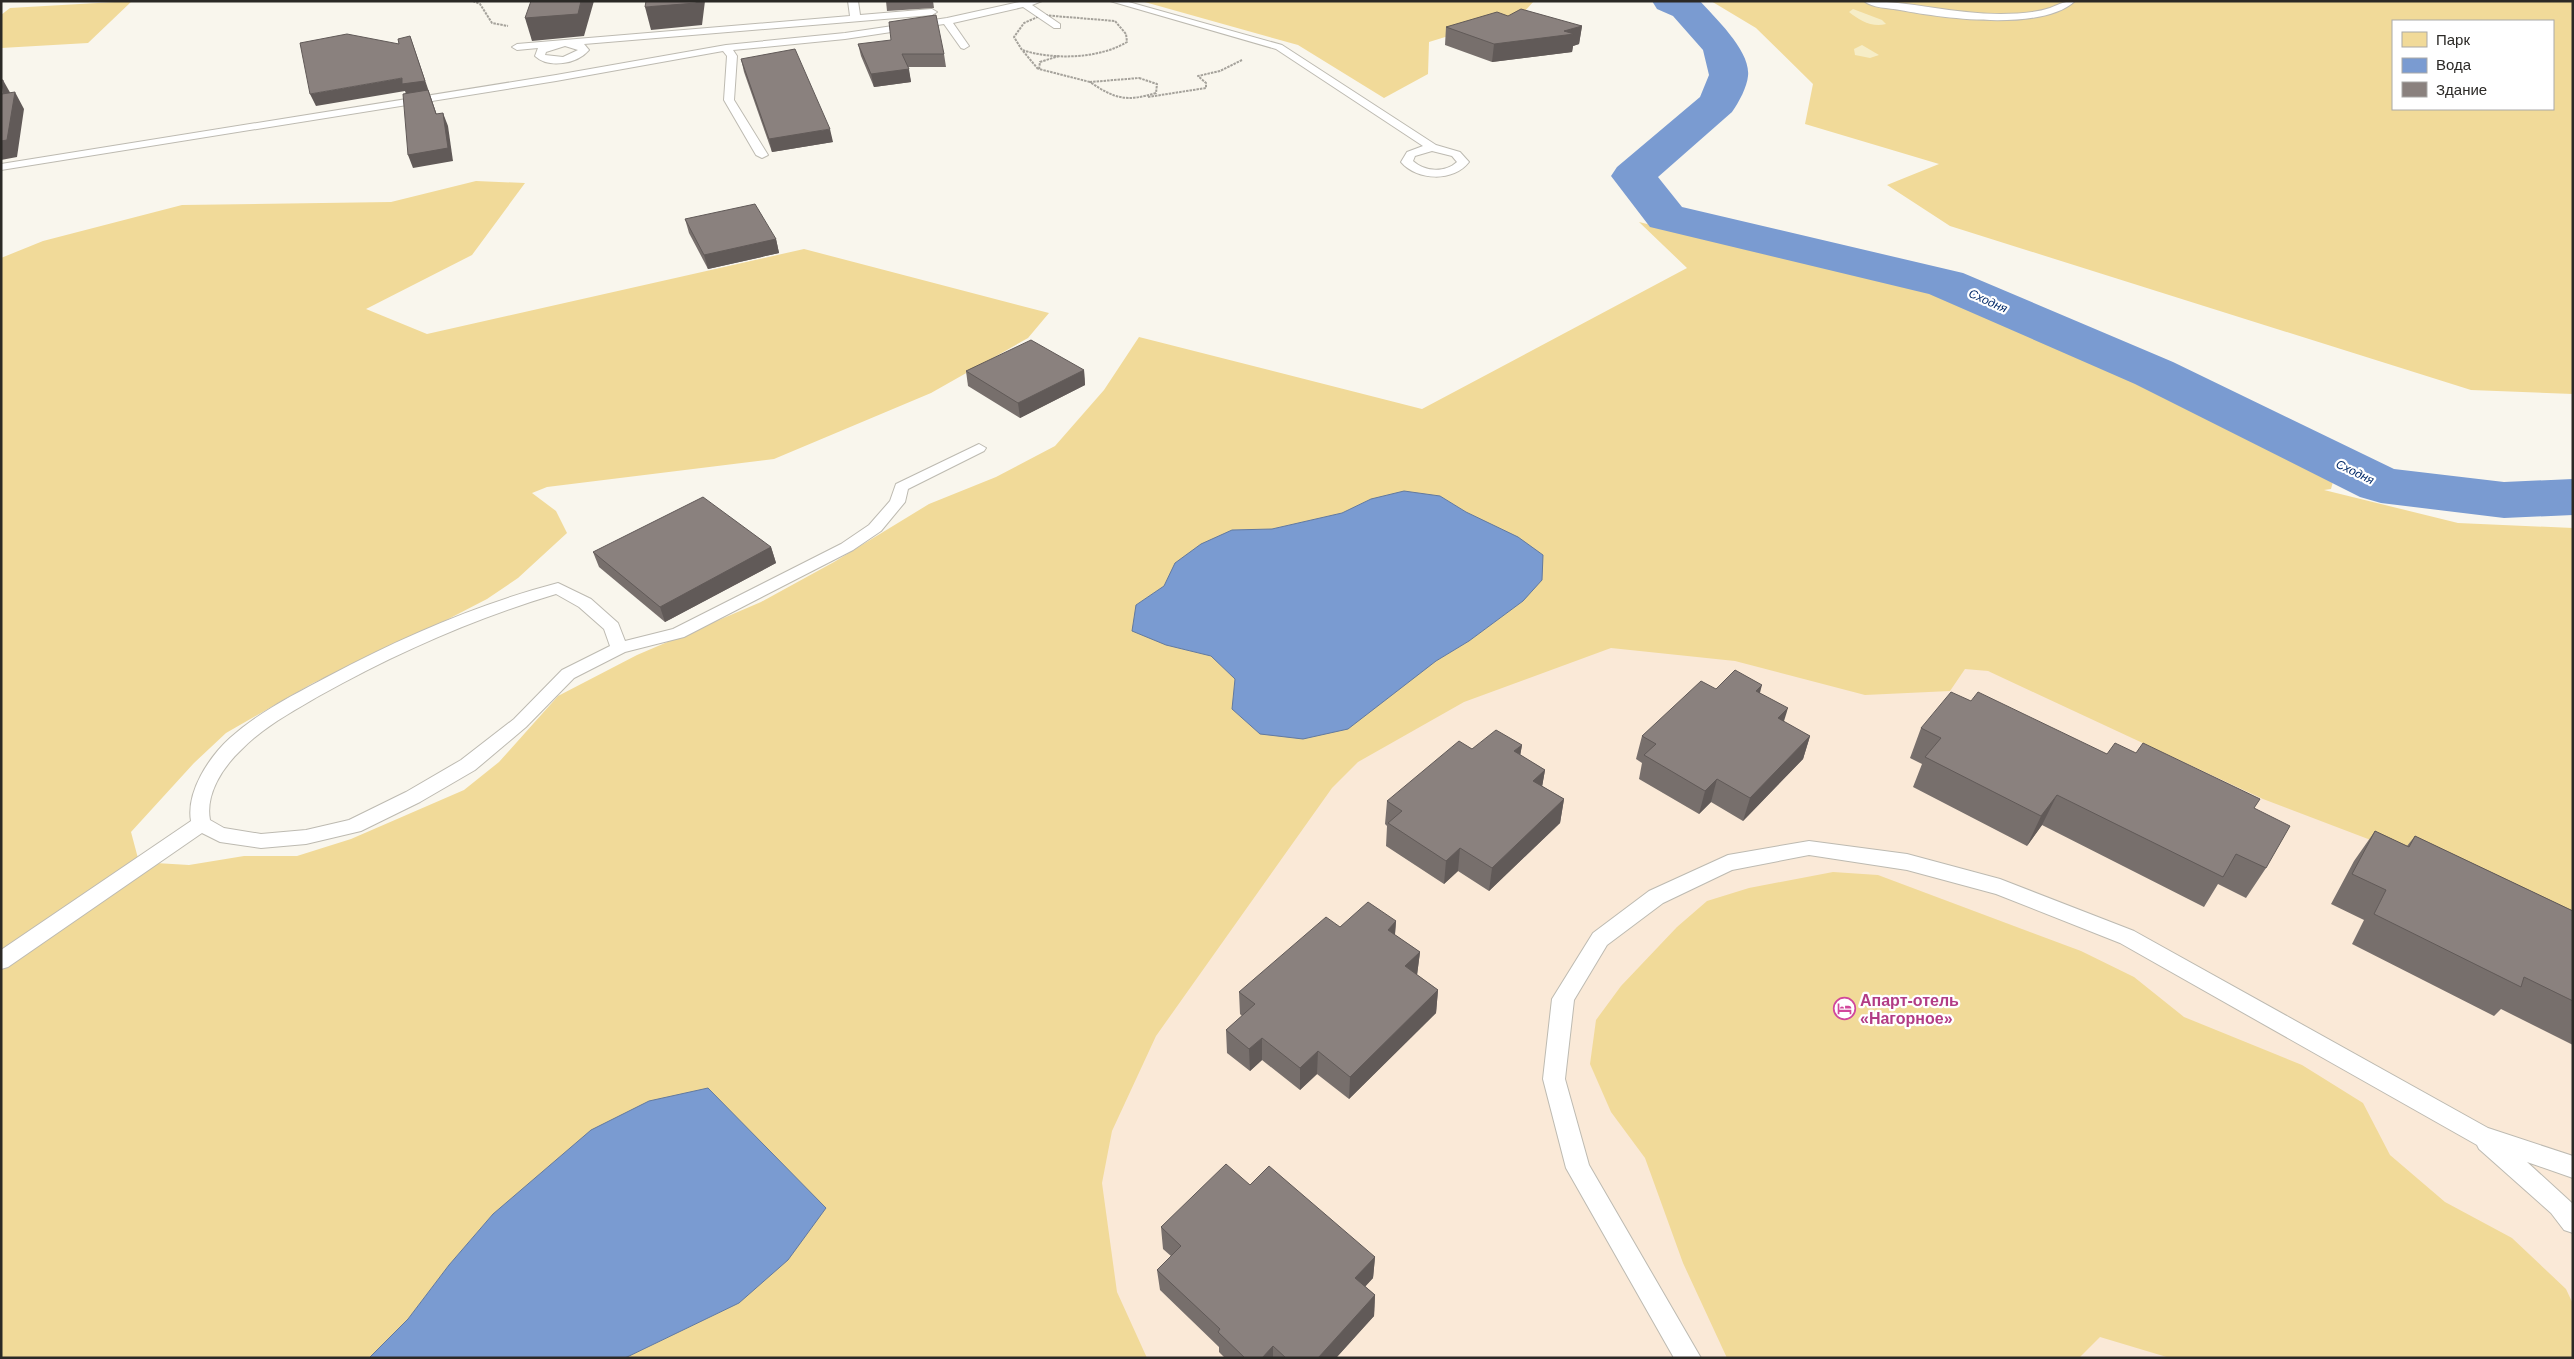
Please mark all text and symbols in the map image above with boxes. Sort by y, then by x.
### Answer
legend [2392,20,2554,110]
text: Парк [2436,31,2470,48]
text: Вода [2436,56,2472,73]
text: Здание [2436,81,2487,98]
water label: Сходня [1966,286,2010,316]
water label: Сходня [2334,457,2377,488]
place label: Апарт-отель «Нагорное» [1860,992,1959,1027]
hotel icon: Апарт-отель «Нагорное» [1832,997,1856,1021]

